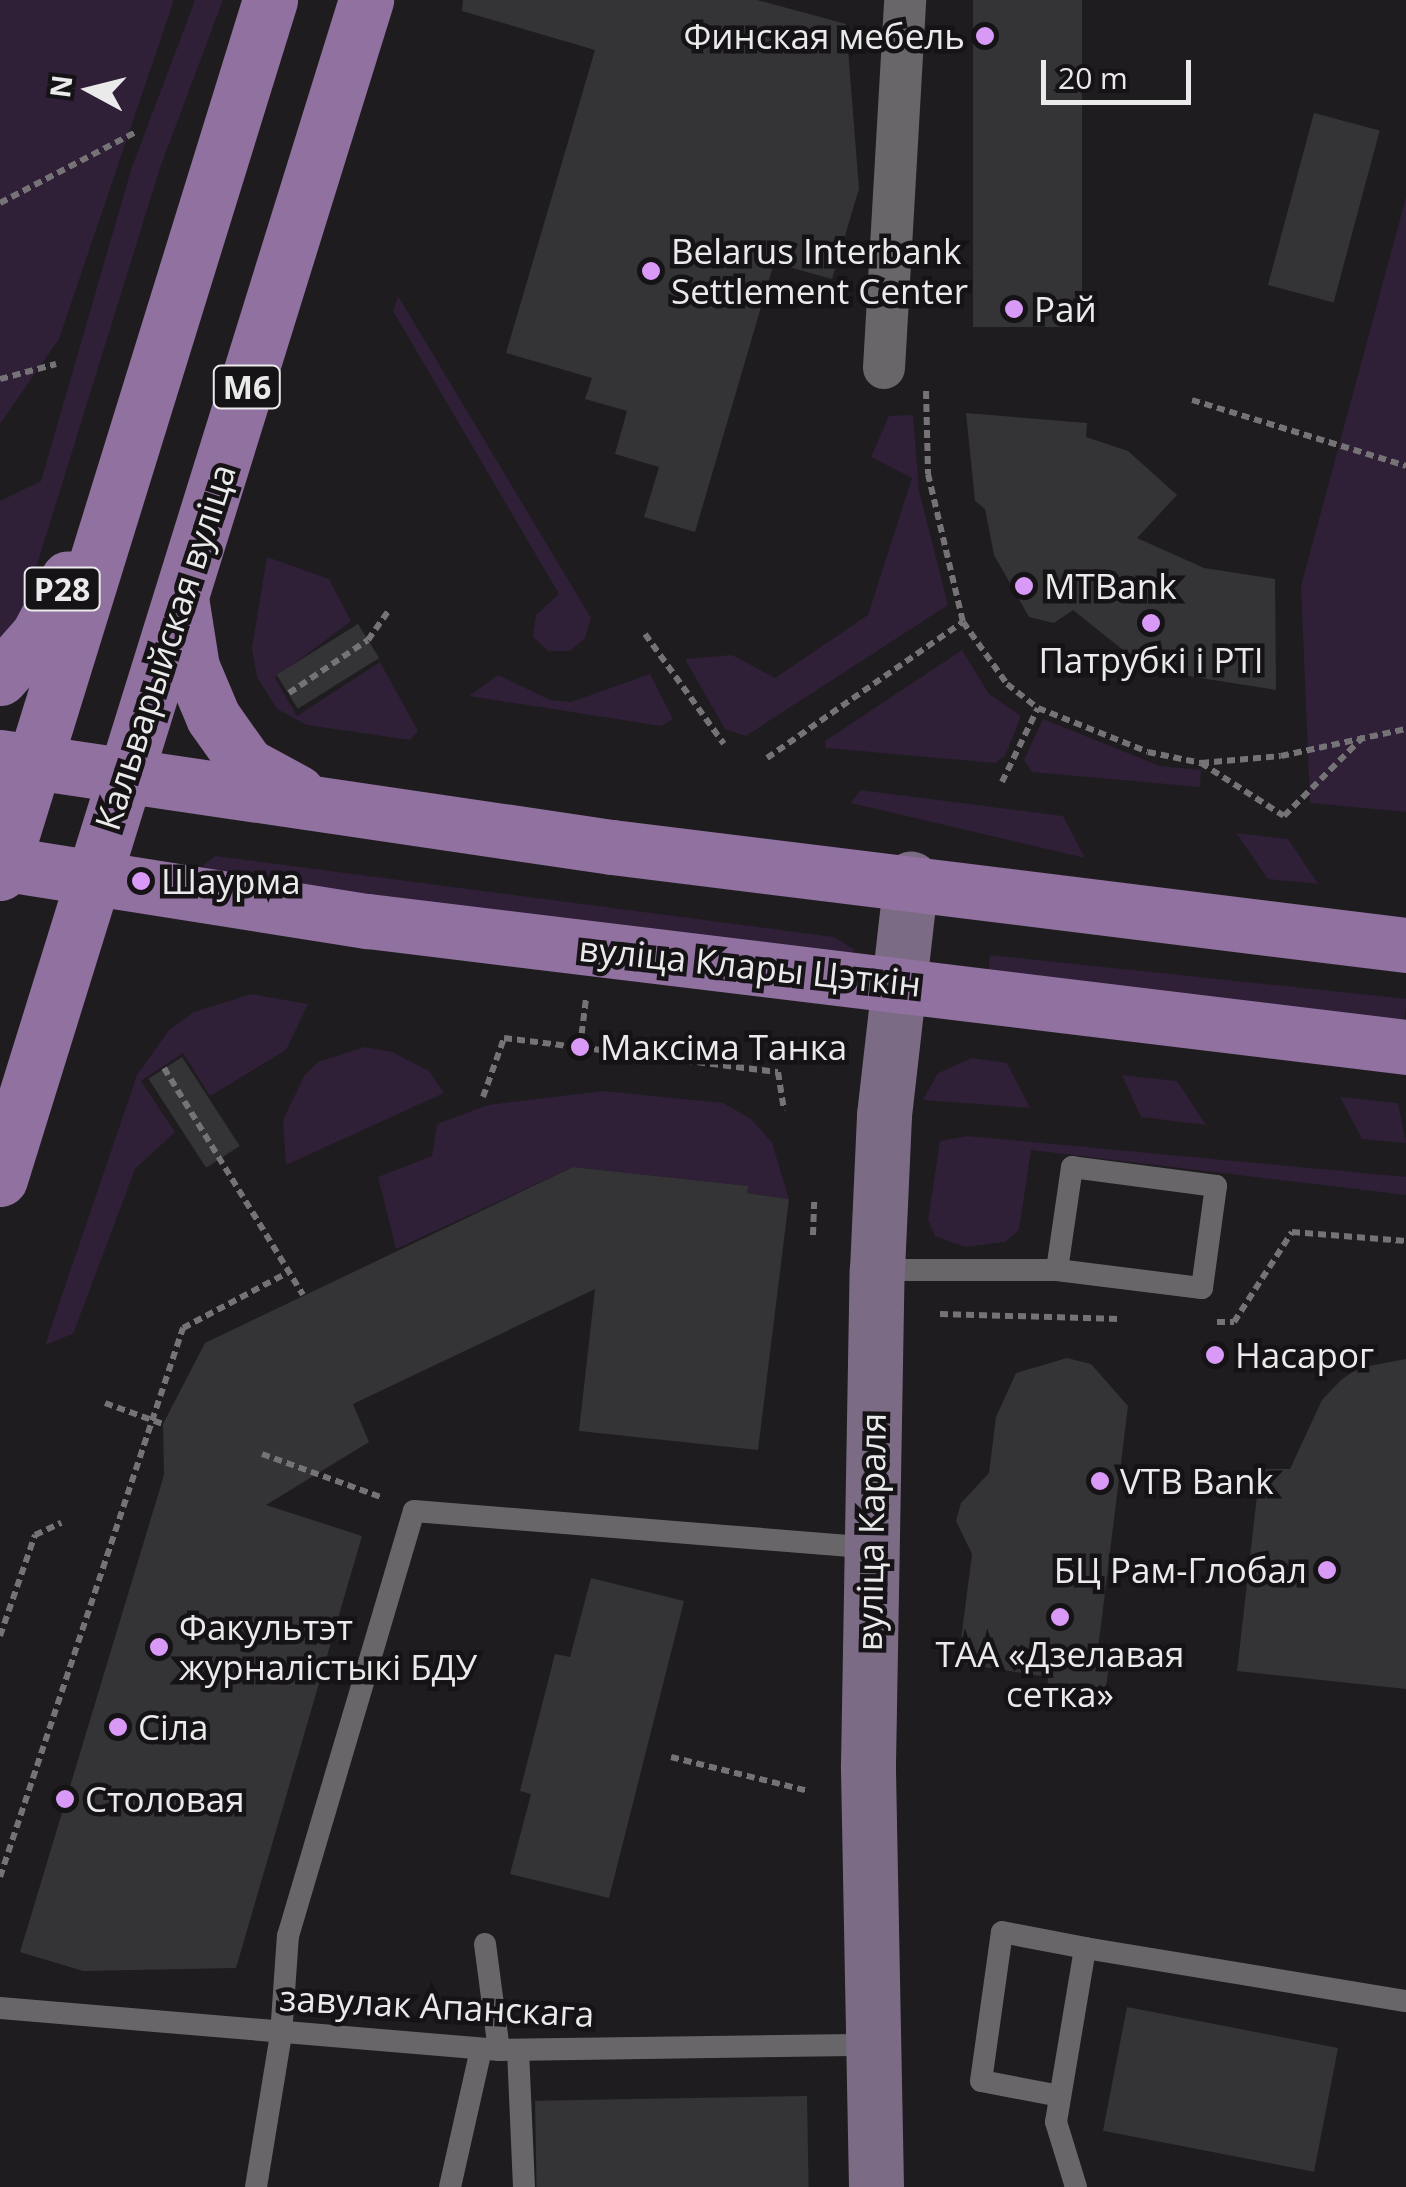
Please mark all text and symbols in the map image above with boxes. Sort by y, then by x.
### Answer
place label: Финская мебель [683,15,965,57]
marker: Финская мебель [974,25,996,47]
north arrow [40,40,140,140]
scale bar [1046,40,1196,102]
text: 20 m [1058,57,1128,98]
text: N [40,73,80,100]
place label: Belarus Interbank Settlement Center [671,230,968,312]
marker: Belarus Interbank Settlement Center [640,260,662,282]
place label: Рай [1034,288,1097,330]
marker: Рай [1003,298,1025,320]
road number: М6 [212,360,282,414]
street label: Кальварыйская вуліца [86,459,244,835]
road number: Р28 [22,562,102,616]
place label: MTBank [1044,565,1177,607]
marker: MTBank [1013,575,1035,597]
marker: Патрубкі і РТІ [1140,612,1162,634]
place label: Патрубкі і РТІ [1038,639,1264,681]
place label: Шаурма [161,860,301,902]
marker: Шаурма [130,870,152,892]
street label: вуліца Клары Цэткін [577,927,923,1005]
place label: Максіма Танка [600,1026,847,1068]
marker: Максіма Танка [569,1036,591,1058]
place label: Насарог [1235,1334,1374,1376]
marker: Насарог [1204,1344,1226,1366]
street label: вуліца Караля [848,1413,894,1651]
place label: VTB Bank [1120,1460,1274,1502]
marker: VTB Bank [1089,1470,1111,1492]
place label: БЦ Рам-Глобал [1054,1549,1307,1591]
marker: БЦ Рам-Глобал [1316,1559,1338,1581]
place label: Факультэт журналістыкі БДУ [179,1606,477,1688]
marker: ТАА «Дзелавая сетка» [1049,1606,1071,1628]
place label: ТАА «Дзелавая сетка» [936,1633,1184,1715]
marker: Факультэт журналістыкі БДУ [148,1636,170,1658]
place label: Сіла [138,1706,208,1748]
marker: Сіла [107,1716,129,1738]
place label: Столовая [85,1778,245,1820]
marker: Столовая [54,1788,76,1810]
street label: завулак Апанскага [279,1977,595,2035]

